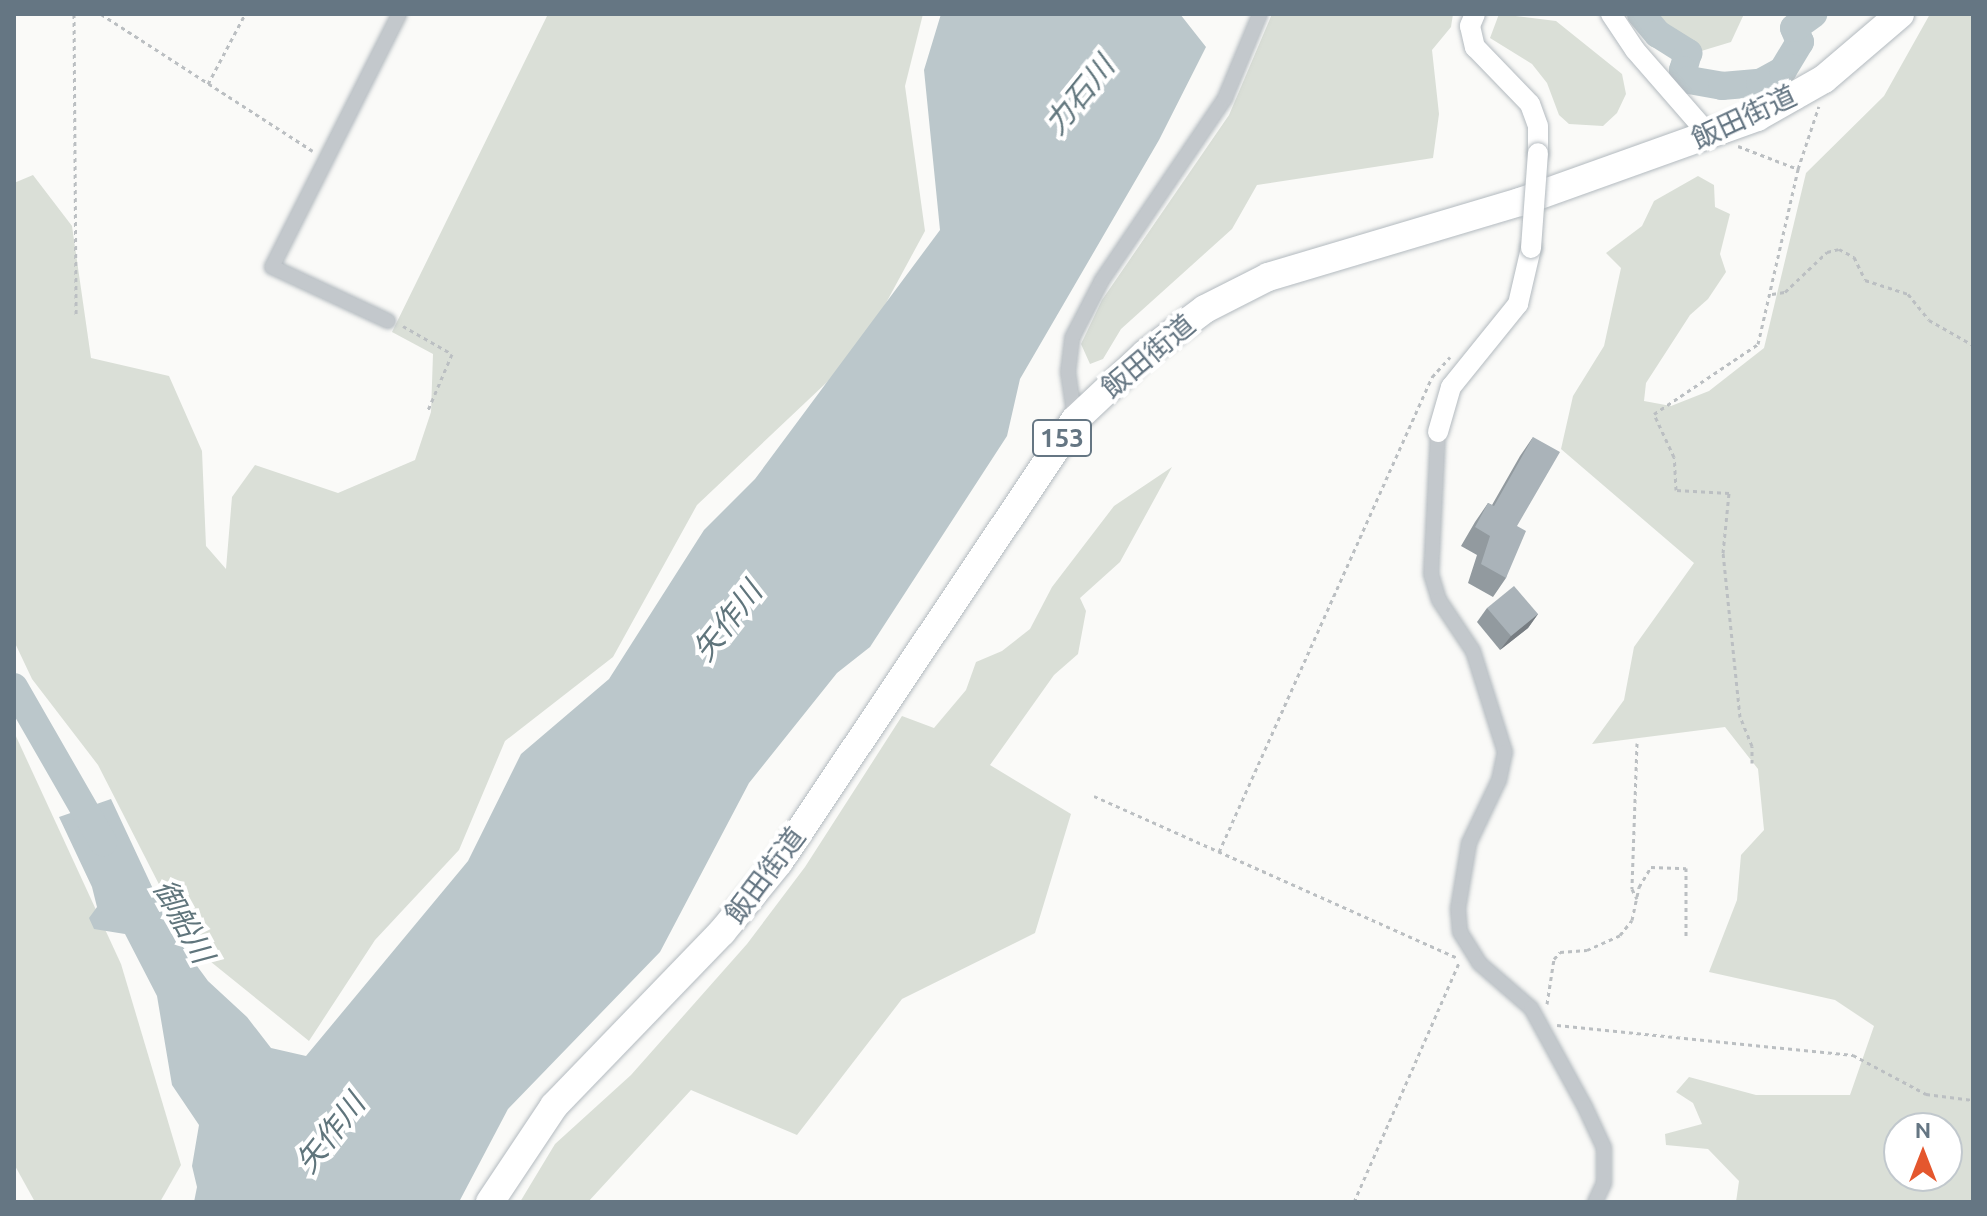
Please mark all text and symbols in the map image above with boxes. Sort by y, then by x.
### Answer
water label: 力石川 [1037,49,1121,141]
street label: 飯田街道 [1686,78,1802,156]
street label: 飯田街道 [1094,307,1202,405]
road number: 153 [1032,416,1092,460]
water label: 矢作川 [685,574,769,668]
street label: 飯田街道 [718,820,812,930]
water label: 御船川 [146,873,222,969]
water label: 矢作川 [288,1086,372,1180]
north arrow [1883,1112,1963,1192]
text: N [1915,1117,1931,1142]

